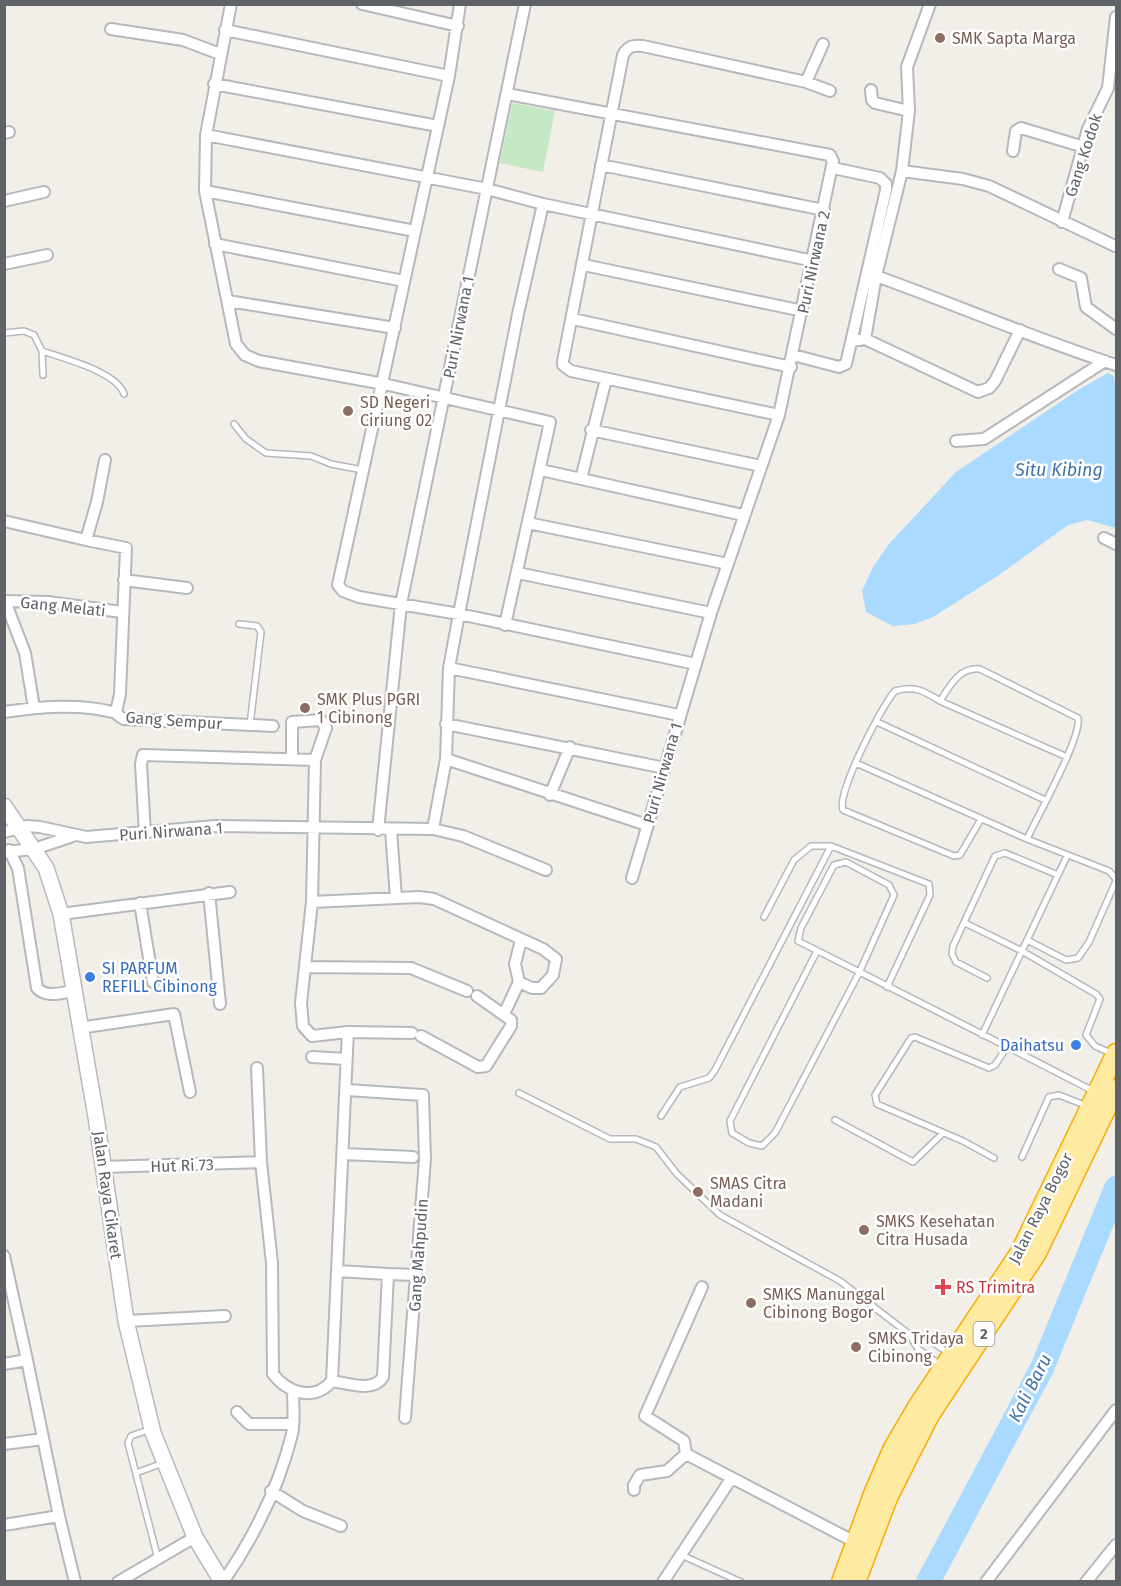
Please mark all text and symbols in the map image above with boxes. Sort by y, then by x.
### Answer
place label: SMK Sapta Marga [952,29,1076,48]
marker: SMK Sapta Marga [933,31,947,45]
street label: Gang Kodok [1061,110,1106,199]
street label: Puri Nirwana 2 [793,209,834,315]
street label: Puri Nirwana 1 [439,274,478,380]
place label: SD Negeri Ciriung 02 [360,393,432,430]
marker: SD Negeri Ciriung 02 [341,404,355,418]
water label: Situ Kibing [1014,459,1103,481]
street label: Gang Melati [19,593,106,620]
place label: SMK Plus PGRI 1 Cibinong [317,690,420,727]
marker: SMK Plus PGRI 1 Cibinong [298,701,312,715]
street label: Gang Sempur [125,708,224,733]
street label: Puri Nirwana 1 [639,721,686,826]
street label: Puri Nirwana 1 [119,818,224,845]
place label: SI PARFUM REFILL Cibinong [102,959,218,996]
marker: SI PARFUM REFILL Cibinong [83,970,97,984]
place label: Daihatsu [1000,1036,1064,1055]
marker: Daihatsu [1069,1038,1083,1052]
street label: Jalan Raya Cikaret [89,1130,126,1261]
street label: Jalan Raya Bogor [1004,1149,1077,1267]
street label: Hut Ri 73 [150,1155,214,1176]
place label: SMAS Citra Madani [710,1174,787,1211]
marker: SMAS Citra Madani [691,1185,705,1199]
street label: Gang Mahpudin [405,1198,432,1312]
place label: SMKS Kesehatan Citra Husada [876,1212,995,1249]
marker: SMKS Kesehatan Citra Husada [857,1223,871,1237]
marker: RS Trimitra [934,1278,952,1296]
place label: RS Trimitra [956,1278,1035,1297]
place label: SMKS Manunggal Cibinong Bogor [763,1285,885,1322]
marker: SMKS Manunggal Cibinong Bogor [744,1296,758,1310]
road number: 2 [974,1322,994,1346]
place label: SMKS Tridaya Cibinong [868,1329,964,1366]
marker: SMKS Tridaya Cibinong [849,1340,863,1354]
water label: Kali Baru [1003,1350,1057,1426]

